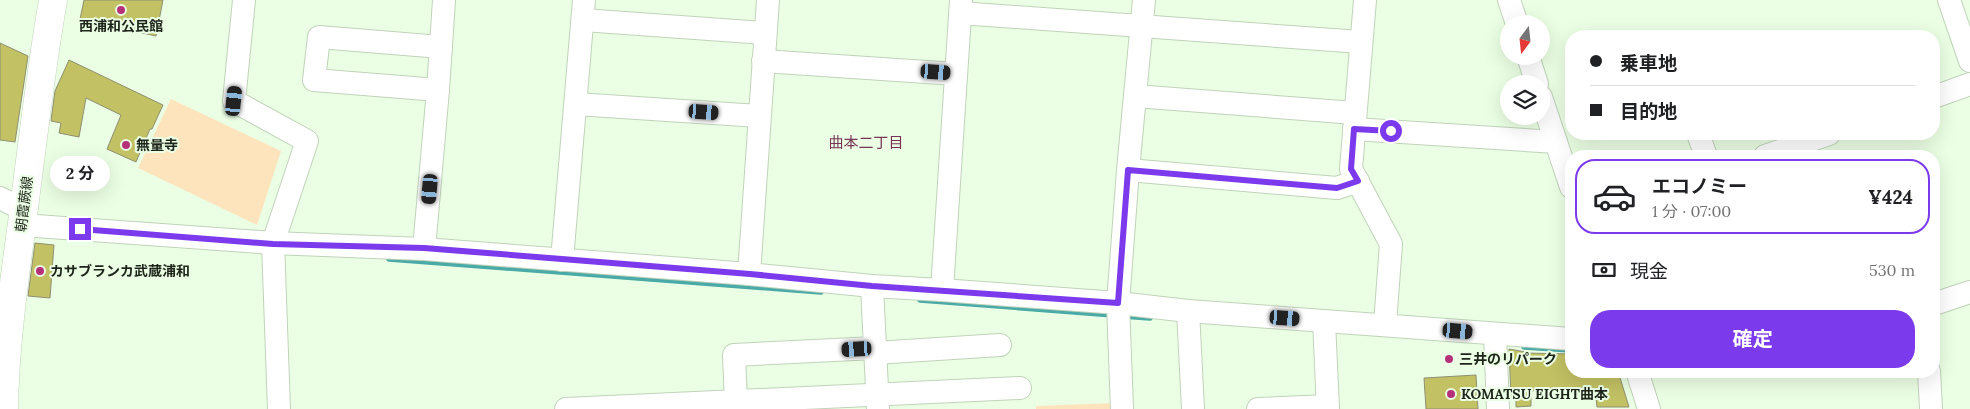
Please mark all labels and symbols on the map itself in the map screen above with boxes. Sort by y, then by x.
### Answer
marker: 西浦和公民館 [115,4,127,16]
north arrow [1500,15,1550,65]
place label: 西浦和公民館 [79,17,163,35]
car [920,63,951,81]
car [224,85,243,117]
car [688,103,719,121]
route start [1380,120,1402,142]
district label: 曲本二丁目 [828,133,904,152]
place label: 無量寺 [136,136,178,154]
marker: 無量寺 [120,139,132,151]
callout: 2 分 [50,156,110,192]
car [421,173,438,205]
street label: 朝霞蕨線 [12,175,36,233]
route end [69,218,91,240]
place label: カサブランカ武蔵浦和 [50,262,190,280]
marker: カサブランカ武蔵浦和 [34,265,46,277]
car [1269,309,1300,327]
car [1442,322,1473,340]
car [841,341,872,357]
place label: 三井のリパーク [1459,350,1557,368]
marker: 三井のリパーク [1443,353,1455,365]
place label: KOMATSU EIGHT曲本 [1461,385,1608,403]
marker: KOMATSU EIGHT曲本 [1445,388,1457,400]

